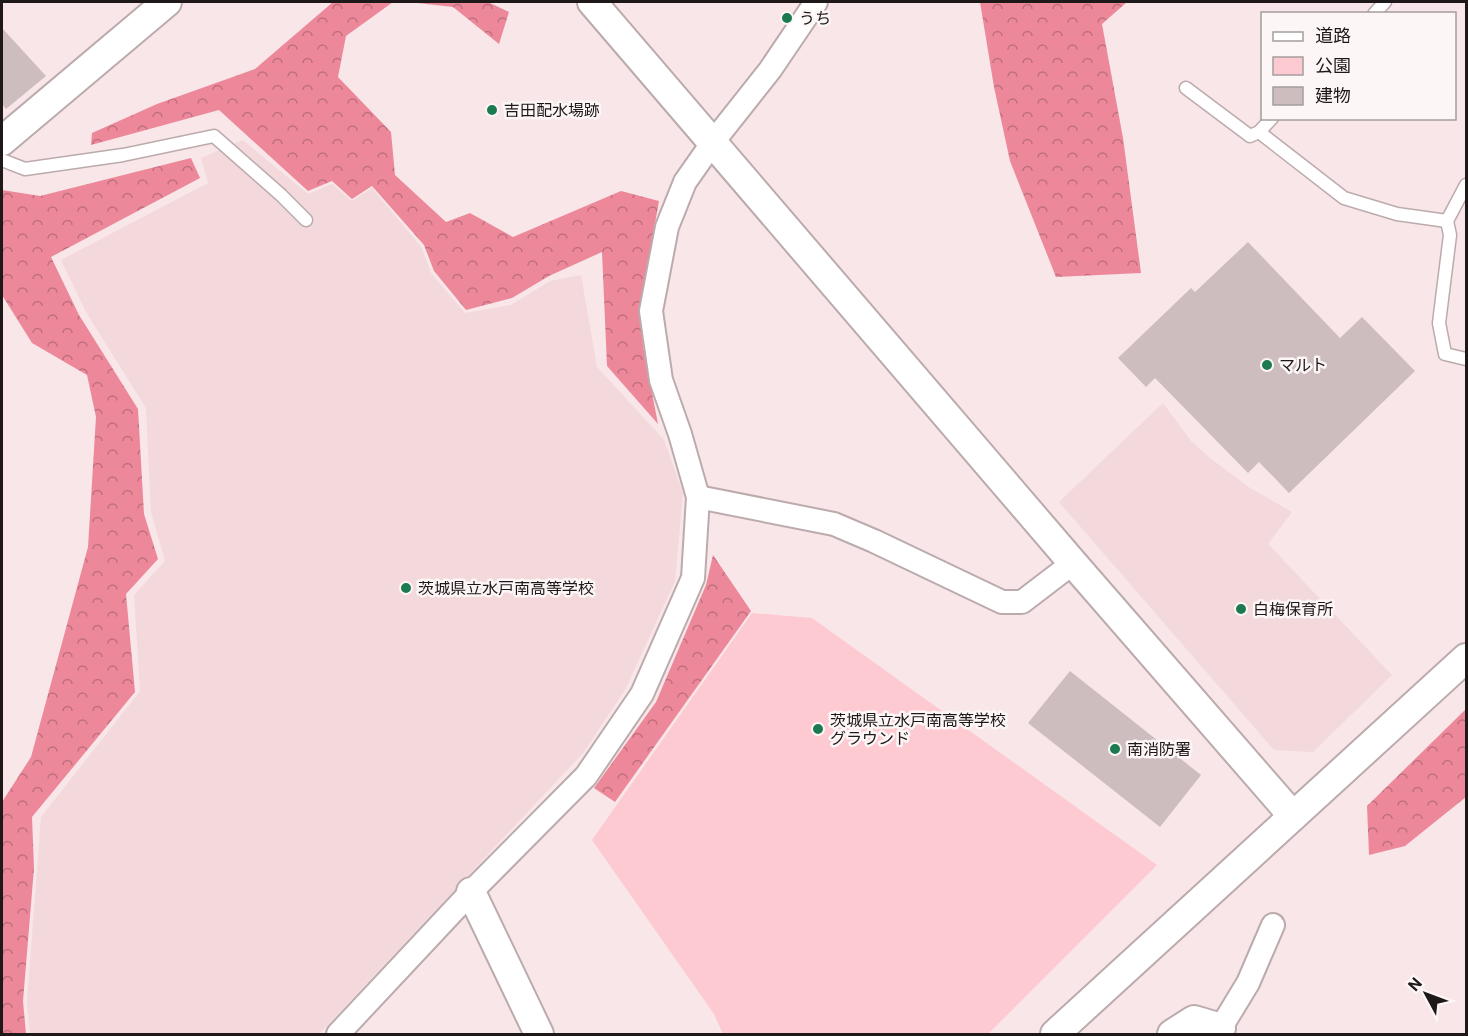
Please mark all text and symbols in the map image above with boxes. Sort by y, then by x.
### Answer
place label: うち [799,9,831,28]
marker: うち [780,11,794,25]
legend [1261,12,1456,120]
text: 道路 [1315,25,1351,46]
text: 公園 [1315,55,1351,76]
text: 建物 [1315,85,1351,106]
place label: 吉田配水場跡 [504,101,600,120]
marker: 吉田配水場跡 [485,103,499,117]
place label: マルト [1279,356,1327,375]
marker: マルト [1260,358,1274,372]
place label: 茨城県立水戸南高等学校 [418,579,594,598]
marker: 茨城県立水戸南高等学校 [399,581,413,595]
place label: 白梅保育所 [1253,600,1333,619]
marker: 白梅保育所 [1234,602,1248,616]
place label: 茨城県立水戸南高等学校 グラウンド [830,711,1006,748]
marker: 茨城県立水戸南高等学校 グラウンド [811,722,825,736]
place label: 南消防署 [1127,740,1191,759]
marker: 南消防署 [1108,742,1122,756]
north arrow [1396,964,1456,1024]
text: N [1404,974,1426,995]

